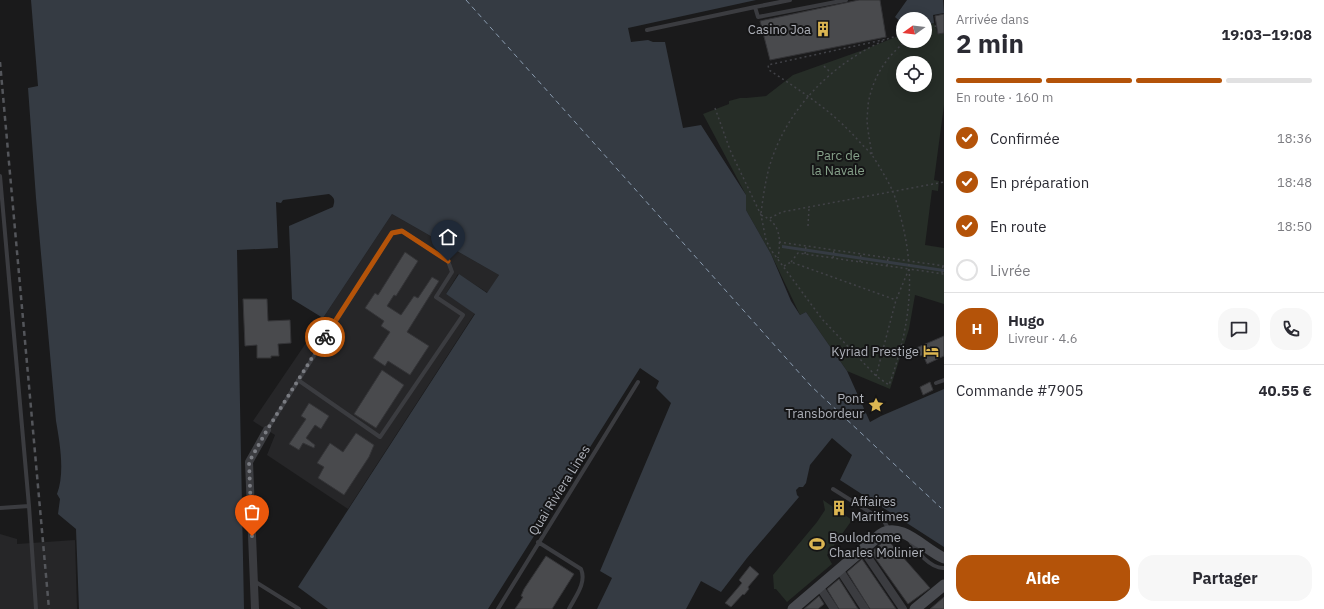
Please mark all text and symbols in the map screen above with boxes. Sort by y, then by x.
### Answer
text: Arrivée dans [956,11,1029,28]
north arrow [896,12,932,48]
map controls [896,12,932,92]
building icon: Casino Joa [814,20,832,38]
place label: Casino Joa [748,21,811,38]
text: 19:03–19:08 [1221,25,1312,44]
text: 2 min [956,26,1024,60]
button: locate [896,56,932,92]
text: En route · 160 m [956,89,1053,106]
icon: check [956,127,978,149]
text: Confirmée [990,129,1060,148]
text: 18:36 [1277,130,1312,147]
park label: Parc de la Navale [811,147,865,179]
icon: check [956,171,978,193]
text: En préparation [990,173,1089,192]
text: 18:48 [1277,174,1312,191]
icon: check [956,215,978,237]
text: En route [990,217,1047,236]
text: 18:50 [1277,218,1312,235]
pin [431,220,465,261]
icon: home [437,226,459,248]
text: Livrée [990,261,1031,280]
button: chat [1218,308,1260,350]
button: phone [1270,308,1312,350]
text: Hugo [1008,311,1044,330]
courier [305,317,345,357]
text: H [972,319,982,338]
icon: bike [314,326,336,348]
text: Livreur · 4.6 [1008,330,1078,347]
hotel icon: Kyriad Prestige [922,342,940,360]
place label: Kyriad Prestige [831,343,919,360]
text: Commande #7905 [956,381,1084,400]
text: 40.55 € [1258,381,1312,400]
place label: Pont Transbordeur [785,390,864,422]
place icon: Pont Transbordeur [867,396,885,414]
street label: Quai Riviera Lines [525,442,594,539]
place label: Affaires Maritimes [851,493,909,525]
pin [235,495,269,536]
building icon: Affaires Maritimes [830,499,848,517]
icon: bag [241,501,263,523]
place label: Boulodrome Charles Molinier [829,529,924,561]
sports icon: Boulodrome Charles Molinier [808,535,826,553]
button: Aide [956,555,1130,601]
button: Partager [1138,555,1312,601]

